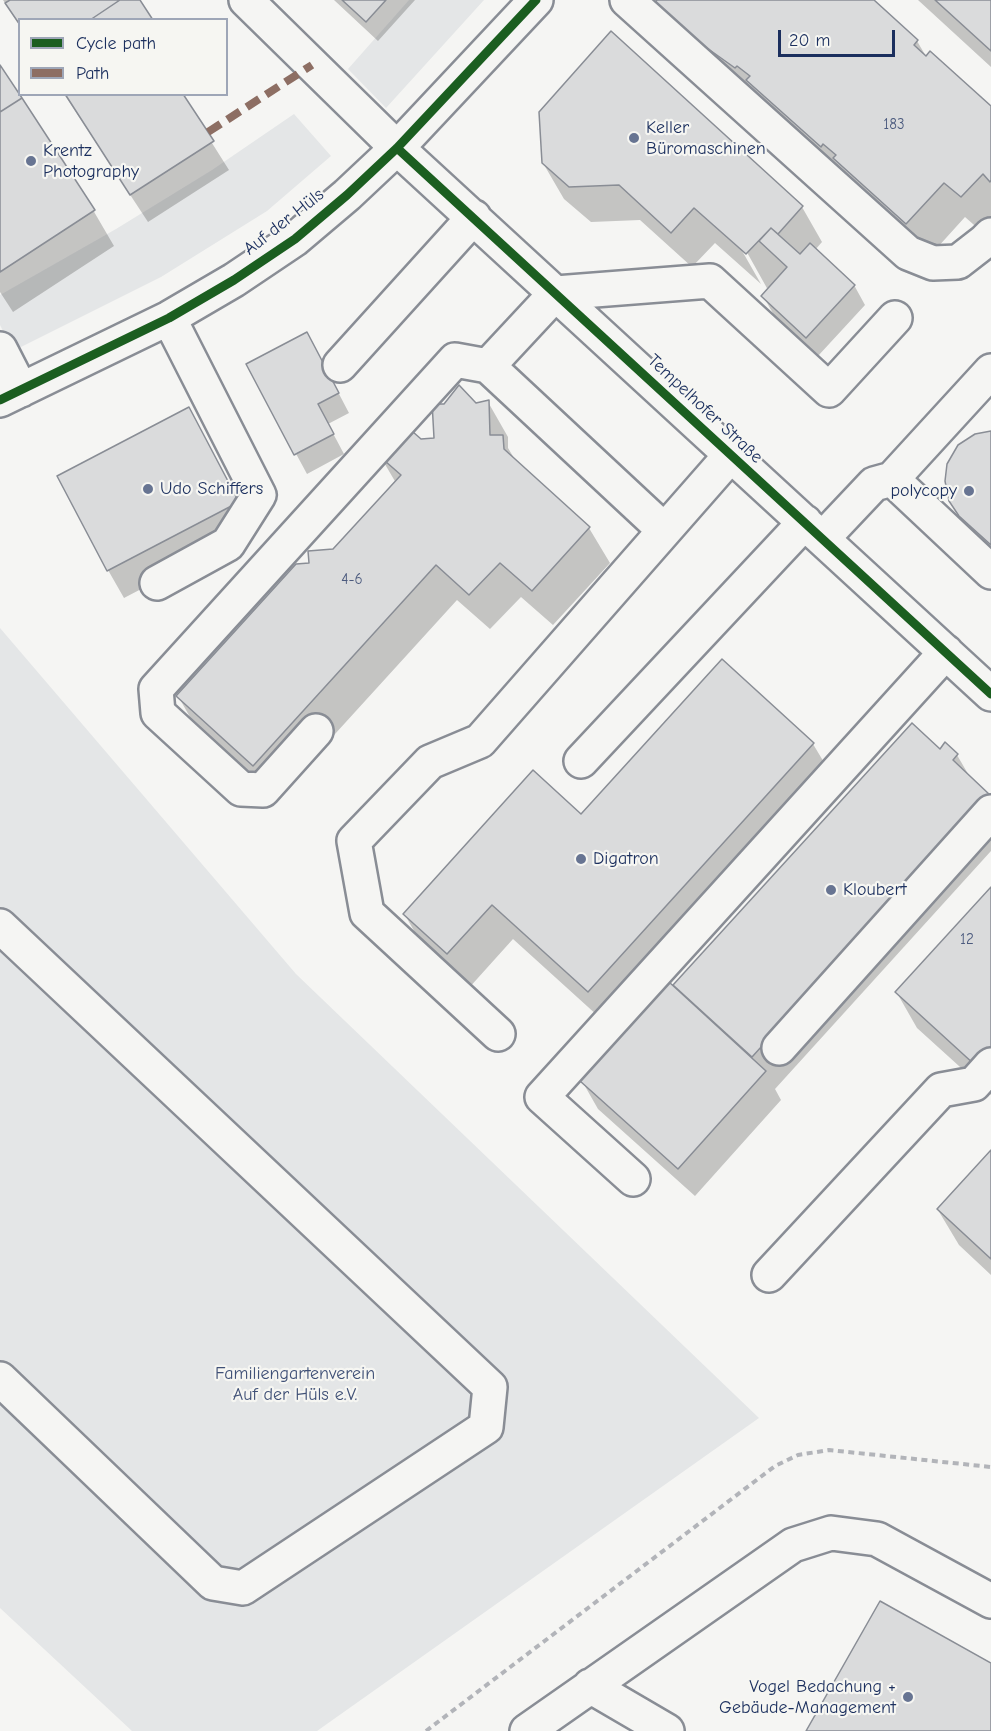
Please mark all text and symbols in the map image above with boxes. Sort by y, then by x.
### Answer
legend [18,18,228,96]
scale bar [781,18,898,56]
text: 20 m [789,30,830,51]
text: Cycle path [76,33,156,54]
text: Path [76,63,109,84]
house number: 183 [883,116,905,134]
place label: Keller Büromaschinen [646,117,766,160]
marker: Keller Büromaschinen [627,131,641,145]
place label: Krentz Photography [43,140,139,182]
marker: Krentz Photography [24,154,38,168]
street label: Auf der Hüls [240,184,328,260]
street label: Tempelhofer Straße [643,350,767,468]
place label: Udo Schiffers [160,478,263,500]
place label: polycopy [890,480,957,502]
marker: Udo Schiffers [141,482,155,496]
marker: polycopy [962,484,976,498]
house number: 4-6 [341,571,363,589]
place label: Digatron [593,848,659,870]
marker: Digatron [574,852,588,866]
place label: Kloubert [843,879,907,901]
marker: Kloubert [824,883,838,897]
house number: 12 [960,931,974,949]
park label: Familiengartenverein Auf der Hüls e.V. [215,1363,375,1406]
place label: Vogel Bedachung + Gebäude-Management [719,1676,896,1718]
marker: Vogel Bedachung + Gebäude-Management [901,1690,915,1704]

